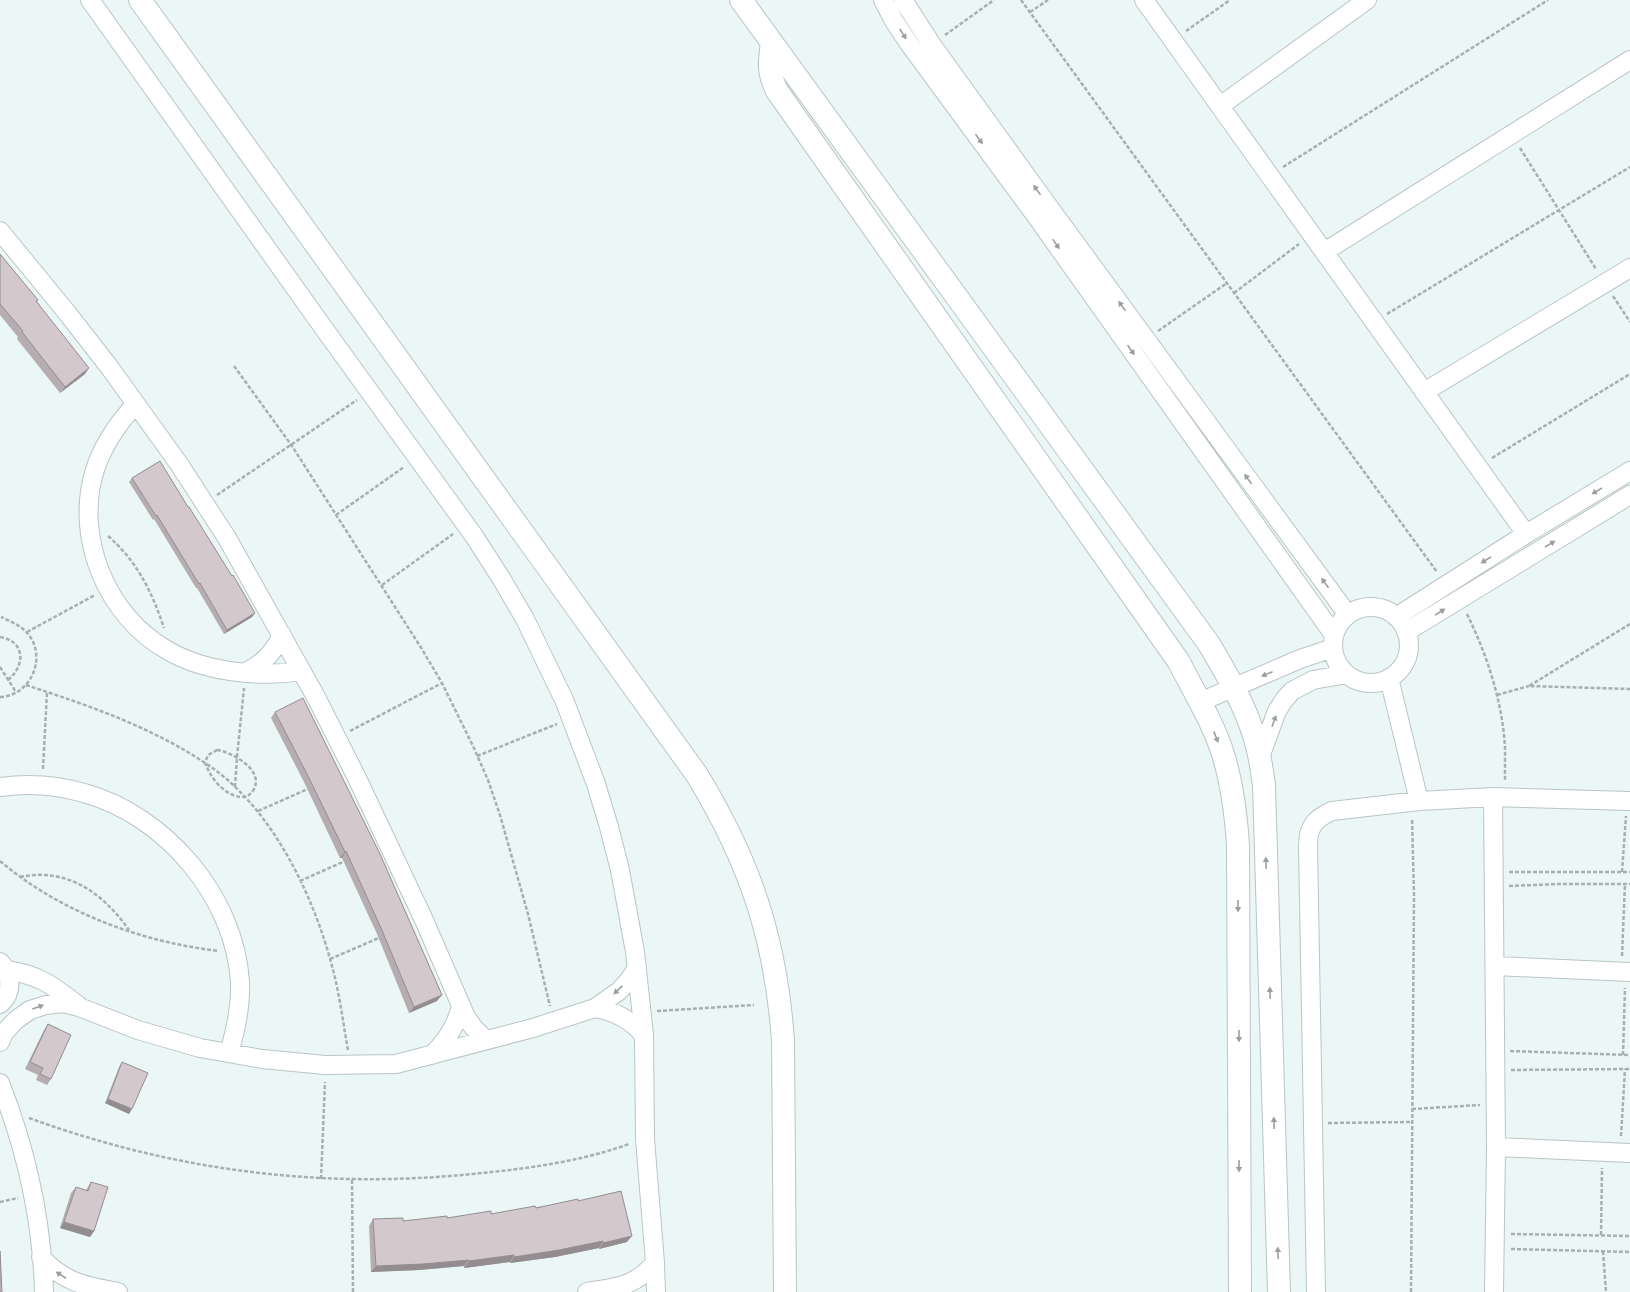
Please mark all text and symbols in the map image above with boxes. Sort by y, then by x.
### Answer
one-way arrow [899,29,907,39]
one-way arrow [975,134,983,144]
one-way arrow [1032,184,1041,195]
one-way arrow [1052,239,1060,249]
one-way arrow [1118,301,1126,311]
one-way arrow [1127,345,1135,355]
one-way arrow [1244,473,1252,484]
one-way arrow [1591,488,1603,495]
one-way arrow [1545,540,1556,547]
one-way arrow [1480,556,1492,563]
one-way arrow [1321,578,1329,589]
one-way arrow [1434,608,1446,615]
one-way arrow [1261,671,1273,677]
one-way arrow [1271,714,1277,726]
one-way arrow [1214,731,1220,743]
one-way arrow [1263,857,1270,869]
one-way arrow [1235,900,1241,913]
one-way arrow [613,986,623,995]
one-way arrow [1267,987,1274,999]
one-way arrow [32,1004,44,1010]
one-way arrow [1236,1030,1242,1043]
one-way arrow [1271,1117,1278,1129]
one-way arrow [1236,1160,1242,1173]
one-way arrow [1275,1246,1281,1259]
one-way arrow [56,1271,66,1279]

